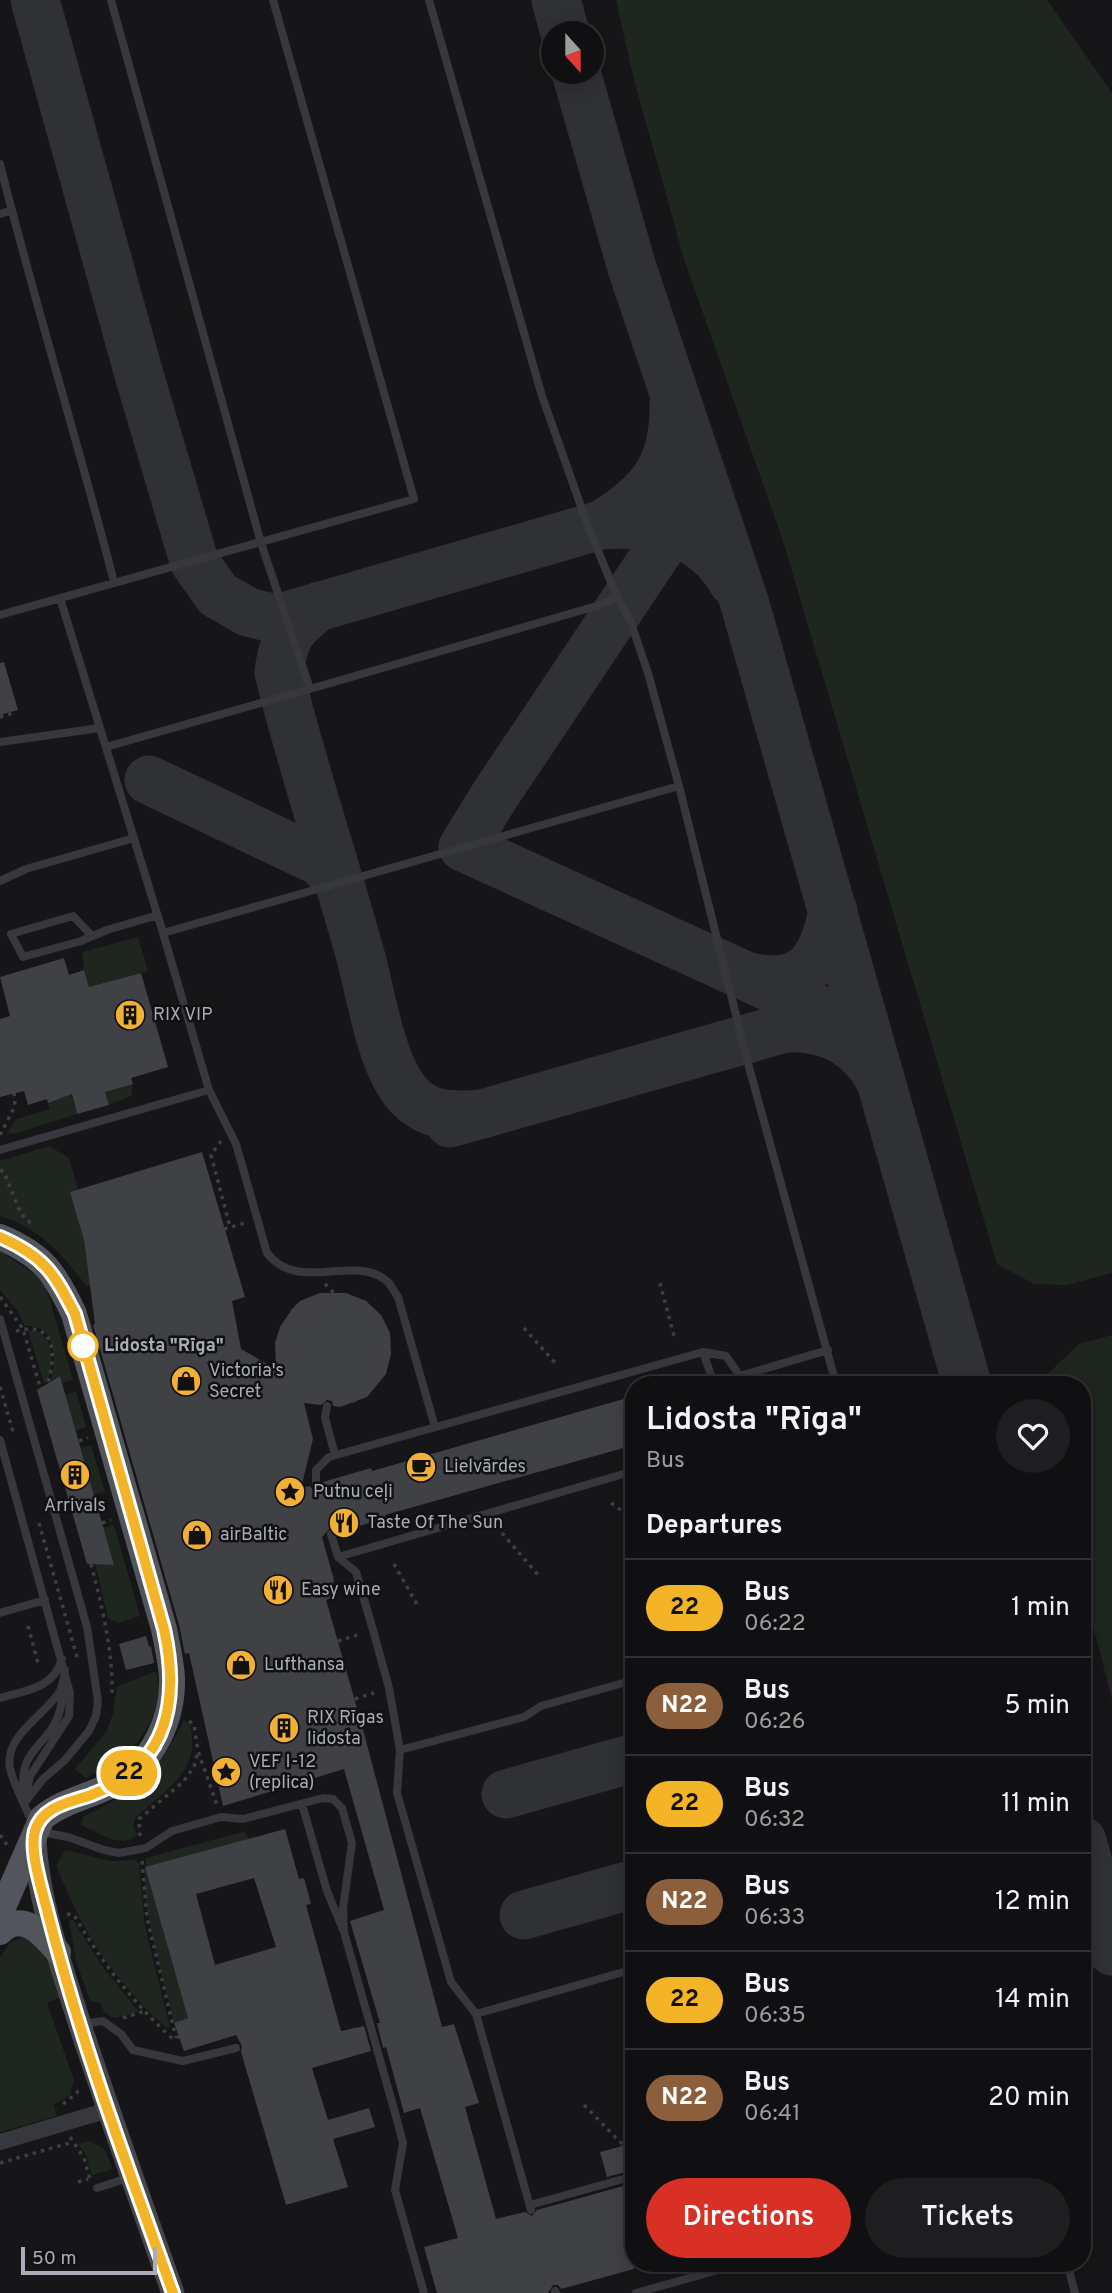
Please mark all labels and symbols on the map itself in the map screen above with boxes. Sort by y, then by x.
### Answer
north arrow [541,21,604,84]
building icon: RIX VIP [113,998,147,1032]
place label: RIX VIP [153,1004,212,1027]
marker: Lidosta "Rīga" [68,1331,98,1361]
place label: Lidosta "Rīga" [104,1335,224,1358]
place label: Victoria's Secret [209,1360,284,1404]
shop icon: Victoria's Secret [169,1364,203,1398]
cafe icon: Lielvārdes [404,1450,438,1484]
place label: Lielvārdes [444,1456,526,1479]
building icon: Arrivals [58,1458,92,1492]
place icon: Putnu ceļi [273,1475,307,1509]
place label: Putnu ceļi [313,1481,393,1504]
place label: Arrivals [44,1495,106,1518]
restaurant icon: Taste Of The Sun [327,1506,361,1540]
place label: Taste Of The Sun [367,1512,503,1535]
shop icon: airBaltic [180,1518,214,1552]
place label: airBaltic [220,1524,287,1547]
restaurant icon: Easy wine [261,1573,295,1607]
place label: Easy wine [301,1579,381,1602]
shop icon: Lufthansa [224,1648,258,1682]
place label: Lufthansa [264,1654,345,1677]
place label: RIX Rīgas lidosta [307,1707,384,1751]
building icon: RIX Rīgas lidosta [267,1711,301,1745]
line badge: 22 [97,1750,160,1796]
place label: VEF I-12 (replica) [249,1751,316,1795]
place icon: VEF I-12 (replica) [209,1755,243,1789]
scale bar [21,2244,158,2276]

